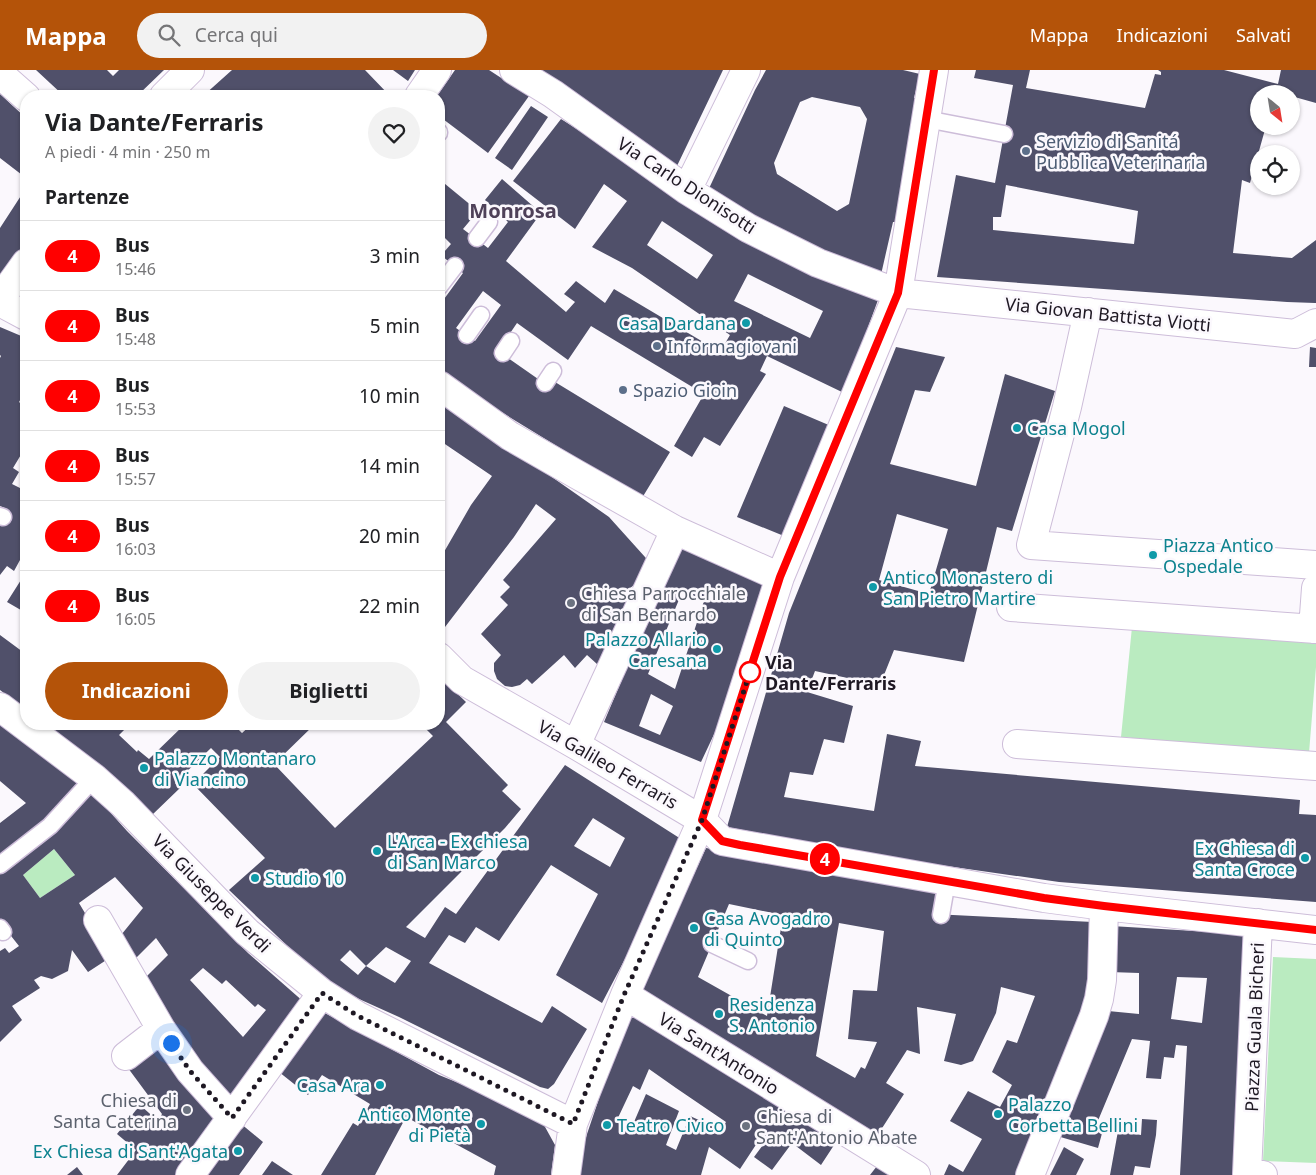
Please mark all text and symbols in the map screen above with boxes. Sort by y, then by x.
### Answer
search box [137,13,487,58]
text: Mappa [25,19,107,52]
icon: search [155,21,183,49]
text: Cerca qui [195,22,278,48]
text: Mappa [1030,23,1089,47]
text: Indicazioni [1117,23,1208,47]
text: Salvati [1236,23,1291,47]
north arrow [1250,85,1300,135]
map controls [1250,85,1300,195]
text: Via Dante/Ferraris [45,105,263,138]
button: heart [368,107,420,159]
place label: Servizio di Sanitá Pubblica Veterinaria [1036,129,1206,174]
street label: Via Carlo Dionisotti [613,131,761,239]
text: A piedi · 4 min · 250 m [45,141,210,163]
marker: Servizio di Sanitá Pubblica Veterinaria [1020,145,1032,157]
button: locate [1250,145,1300,195]
text: Partenze [45,184,129,210]
district label: Monrosa [469,197,557,224]
text: Bus [115,232,150,258]
text: 3 min [370,243,420,269]
text: 4 [67,244,78,268]
text: 15:46 [115,258,156,280]
street label: Via Giovan Battista Viotti [1004,291,1212,337]
text: Bus [115,302,150,328]
place label: Casa Dardana [618,311,736,335]
text: 5 min [370,313,420,339]
text: 4 [67,314,78,338]
marker: Casa Dardana [740,317,752,329]
text: 15:48 [115,328,156,350]
place label: Informagiovani [667,334,797,358]
marker: Informagiovani [651,340,663,352]
text: Bus [115,372,150,398]
place label: Spazio Gioin [633,378,737,402]
text: 10 min [359,383,420,409]
text: 4 [67,384,78,408]
marker: Spazio Gioin [617,384,629,396]
text: 15:53 [115,398,156,420]
place label: Casa Mogol [1027,416,1126,440]
marker: Casa Mogol [1011,422,1023,434]
text: Bus [115,442,150,468]
text: 14 min [359,453,420,479]
text: 4 [67,454,78,478]
text: 15:57 [115,468,156,490]
text: Bus [115,512,150,538]
text: 20 min [359,523,420,549]
text: 4 [67,524,78,548]
place label: Piazza Antico Ospedale [1163,533,1274,578]
text: 16:03 [115,538,156,560]
marker: Piazza Antico Ospedale [1147,549,1159,561]
place label: Antico Monastero di San Pietro Martire [883,565,1053,610]
place label: Chiesa Parrocchiale di San Bernardo [581,581,746,626]
marker: Antico Monastero di San Pietro Martire [867,581,879,593]
text: Bus [115,582,150,608]
text: 22 min [359,593,420,619]
text: 4 [67,594,78,618]
marker: Chiesa Parrocchiale di San Bernardo [565,597,577,609]
text: 16:05 [115,608,156,630]
place label: Palazzo Allario Caresana [585,627,707,672]
marker: Palazzo Allario Caresana [711,643,723,655]
place label: Via Dante/Ferraris [765,650,896,695]
marker: Via Dante/Ferraris [739,661,761,683]
button: Indicazioni [45,662,228,720]
button: Biglietti [238,662,420,720]
street label: Via Galileo Ferraris [534,714,682,814]
place label: Palazzo Montanaro di Viancino [154,746,316,791]
marker: Palazzo Montanaro di Viancino [138,762,150,774]
street label: Via Giuseppe Verdi [148,829,276,957]
place label: L'Arca - Ex chiesa di San Marco [387,829,528,874]
place label: Ex Chiesa di Santa Croce [1194,836,1295,881]
line badge: 4 [809,843,841,875]
marker: L'Arca - Ex chiesa di San Marco [371,845,383,857]
text: 4 [820,847,830,871]
marker: Ex Chiesa di Santa Croce [1299,852,1311,864]
place label: Studio 10 [265,866,344,890]
marker: Studio 10 [249,872,261,884]
place label: Casa Avogadro di Quinto [704,906,831,951]
marker: Casa Avogadro di Quinto [688,922,700,934]
street label: Piazza Guala Bicheri [1239,942,1269,1112]
place label: Residenza S. Antonio [729,992,815,1037]
street label: Via Sant'Antonio [654,1006,784,1100]
marker: Residenza S. Antonio [713,1008,725,1020]
your location [159,1031,184,1056]
place label: Casa Ara [296,1073,370,1097]
marker: Casa Ara [374,1079,386,1091]
place label: Chiesa di Santa Caterina [53,1088,177,1133]
place label: Palazzo Corbetta Bellini [1008,1092,1138,1137]
place label: Antico Monte di Pietà [358,1102,471,1147]
marker: Chiesa di Santa Caterina [181,1104,193,1116]
place label: Chiesa di Sant'Antonio Abate [756,1104,917,1149]
marker: Palazzo Corbetta Bellini [992,1108,1004,1120]
place label: Teatro Civico [617,1113,724,1137]
marker: Antico Monte di Pietà [475,1118,487,1130]
marker: Teatro Civico [601,1119,613,1131]
marker: Chiesa di Sant'Antonio Abate [740,1120,752,1132]
place label: Ex Chiesa di Sant'Agata [33,1139,228,1163]
marker: Ex Chiesa di Sant'Agata [232,1145,244,1157]

